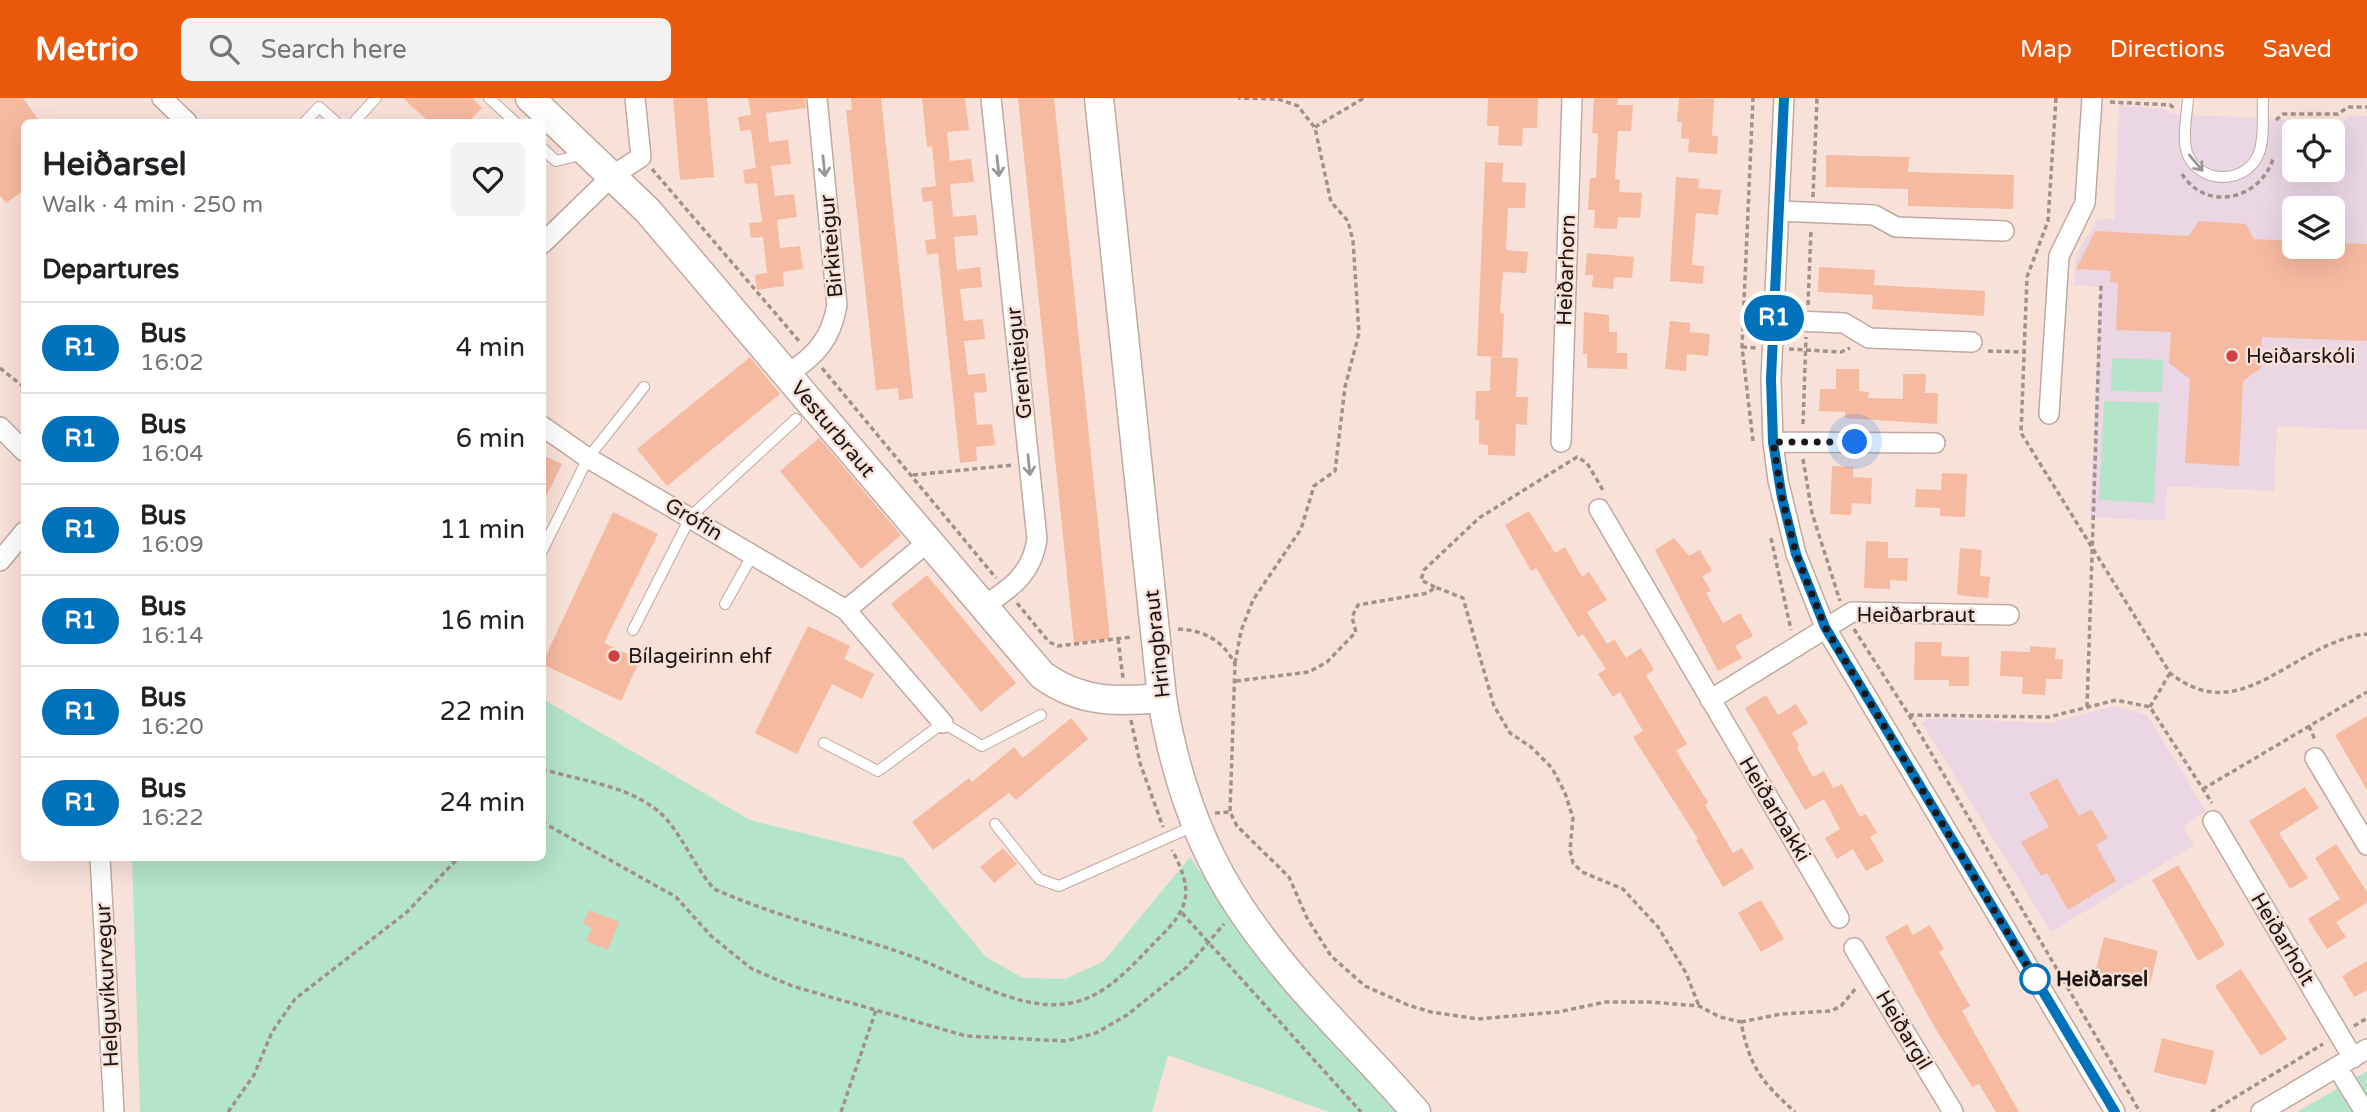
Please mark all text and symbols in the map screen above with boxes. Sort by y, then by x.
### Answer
search box [181,18,671,81]
text: Metrio [35,30,139,69]
icon: search [205,30,243,68]
text: Search here [261,34,407,65]
text: Map [2020,35,2072,64]
text: Directions [2110,35,2225,64]
text: Saved [2263,35,2332,64]
map controls [2282,119,2345,259]
button: locate [2282,119,2345,182]
button: heart [451,142,525,216]
text: Heiðarsel [42,145,187,184]
one-way arrow [818,154,831,177]
one-way arrow [992,154,1005,177]
one-way arrow [2187,154,2203,172]
text: Walk · 4 min · 250 m [42,191,263,219]
street label: Birkiteigur [815,193,848,299]
button: layers [2282,196,2345,259]
street label: Heiðarhorn [1552,214,1581,326]
text: Departures [42,254,179,285]
line badge: R1 [1742,295,1806,341]
text: R1 [1758,303,1790,332]
street label: Greniteigur [1001,306,1038,420]
text: Bus [140,318,186,349]
text: 4 min [456,332,525,363]
text: R1 [64,333,97,362]
place label: Heiðarskóli [2246,344,2356,369]
marker: Heiðarskóli [2224,348,2240,364]
text: 16:02 [140,349,204,377]
street label: Vesturbraut [785,376,880,483]
text: Bus [140,409,186,440]
text: 6 min [456,423,525,454]
text: R1 [64,424,97,453]
your location [1837,424,1872,459]
text: 16:04 [140,440,204,468]
one-way arrow [1023,453,1036,476]
street label: Grófin [661,493,727,546]
text: Bus [140,500,186,531]
text: 11 min [439,514,525,545]
text: R1 [64,515,97,544]
text: 16:09 [140,531,204,559]
street label: Hringbraut [1139,589,1176,699]
text: Bus [140,591,186,622]
street label: Heiðarbraut [1857,603,1975,628]
text: 16 min [439,605,525,636]
text: R1 [64,606,97,635]
text: 16:14 [140,622,204,650]
place label: Bílageirinn ehf [628,644,772,669]
marker: Bílageirinn ehf [606,648,622,664]
text: Bus [140,682,186,713]
text: 22 min [439,696,525,727]
text: R1 [64,697,97,726]
text: 16:20 [140,713,204,741]
street label: Heiðarbakki [1733,752,1816,866]
text: Bus [140,773,186,804]
text: 24 min [439,787,525,818]
text: R1 [64,788,97,817]
text: 16:22 [140,804,204,832]
street label: Heiðarholt [2245,888,2320,990]
street label: Helguvíkurvegur [91,902,124,1068]
marker: Heiðarsel [2020,964,2050,994]
place label: Heiðarsel [2056,967,2148,992]
street label: Heiðargil [1870,986,1937,1075]

